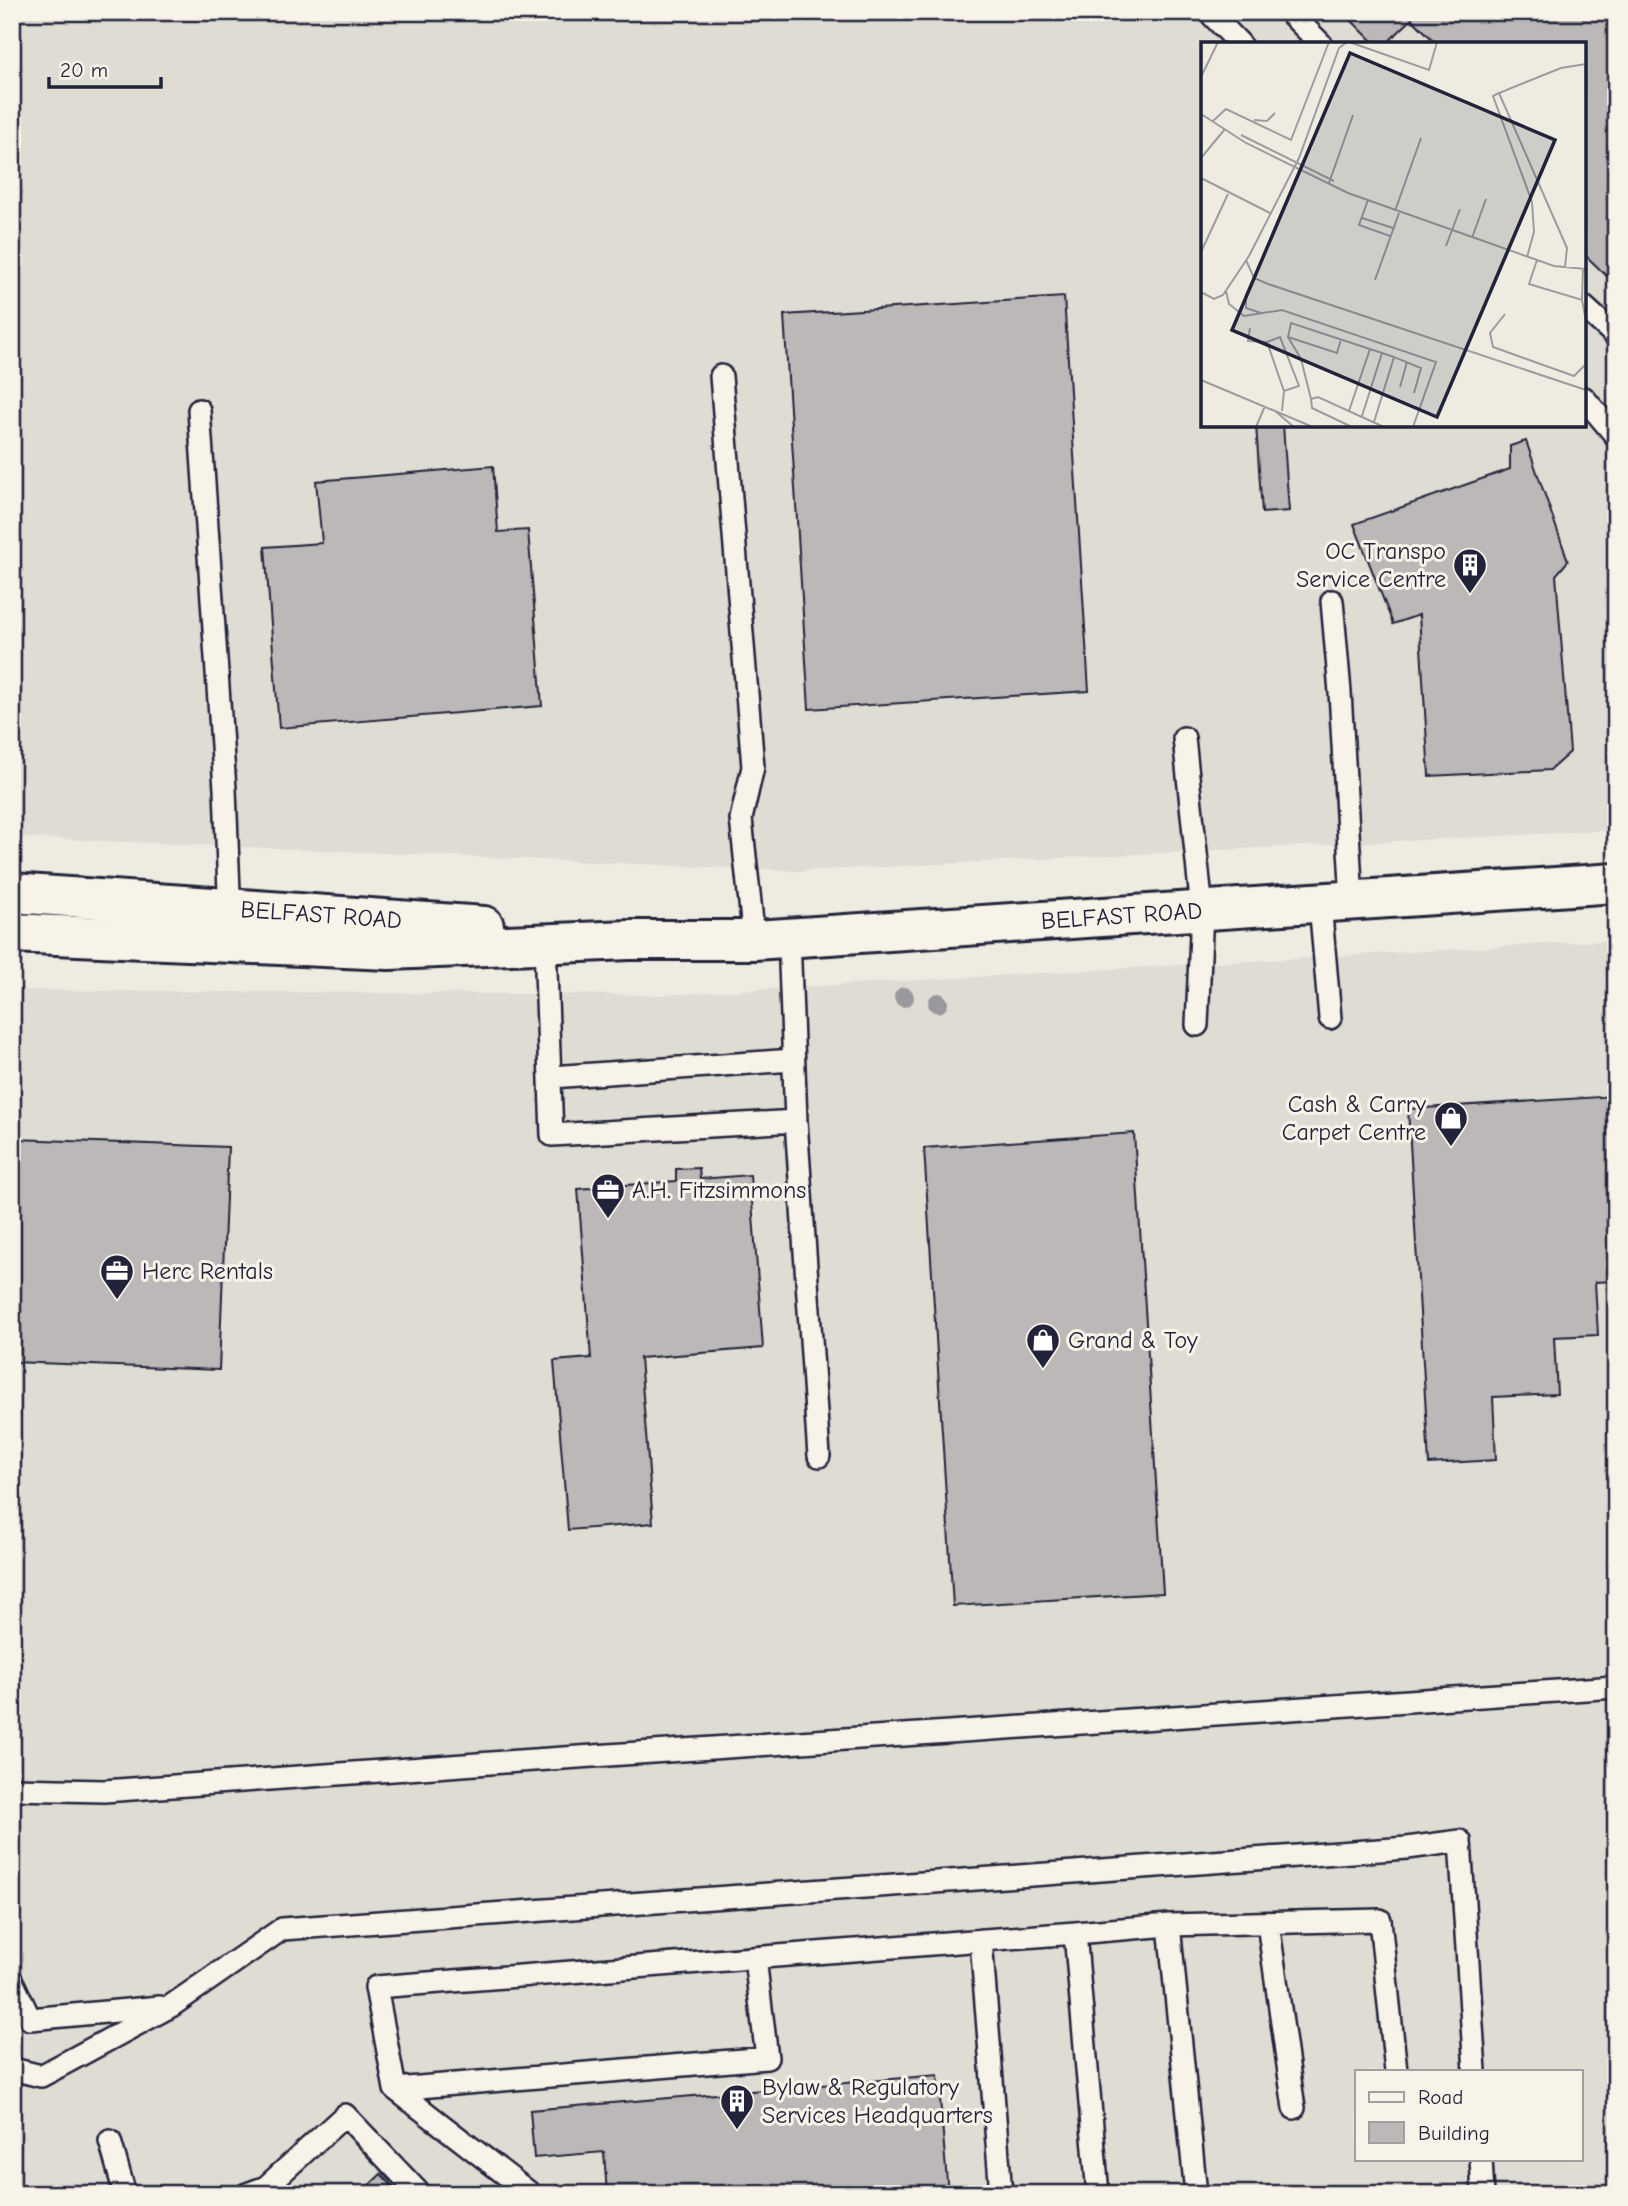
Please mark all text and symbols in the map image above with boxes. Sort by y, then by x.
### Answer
inset map [1201,42,1586,427]
scale bar [49,46,161,90]
text: 20 m [60,58,108,82]
place label: OC Transpo Service Centre [1296,537,1446,593]
building icon: OC Transpo Service Centre [1451,546,1489,595]
street label: BELFAST ROAD [240,895,403,934]
street label: BELFAST ROAD [1040,896,1203,935]
place label: Cash & Carry Carpet Centre [1282,1090,1426,1146]
shop icon: Cash & Carry Carpet Centre [1432,1099,1470,1148]
office icon: A.H. Fitzsimmons [589,1171,627,1220]
place label: A.H. Fitzsimmons [632,1176,806,1204]
office icon: Herc Rentals [98,1252,136,1301]
place label: Herc Rentals [142,1257,273,1285]
shop icon: Grand & Toy [1024,1321,1062,1370]
place label: Grand & Toy [1068,1326,1198,1354]
legend [1355,2070,1582,2160]
place label: Bylaw & Regulatory Services Headquarters [762,2073,993,2129]
building icon: Bylaw & Regulatory Services Headquarters [718,2082,756,2131]
text: Road [1418,2085,1463,2109]
text: Building [1418,2121,1490,2145]

